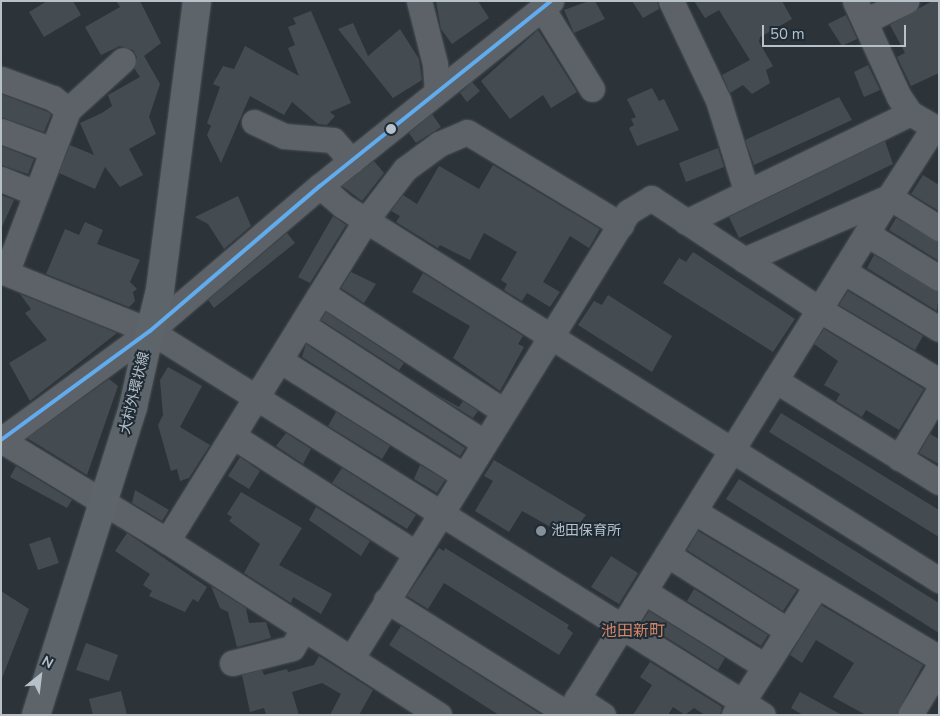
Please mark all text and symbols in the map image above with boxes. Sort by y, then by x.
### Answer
scale bar [765,15,909,47]
text: 50 m [770,24,805,44]
unlabelled marker [386,124,396,134]
street label: 大村外環状線 [117,350,153,436]
place label: 池田保育所 [551,523,621,539]
marker: 池田保育所 [535,525,547,537]
district label: 池田新町 [601,621,665,641]
north arrow [15,651,65,701]
text: N [38,652,57,673]

